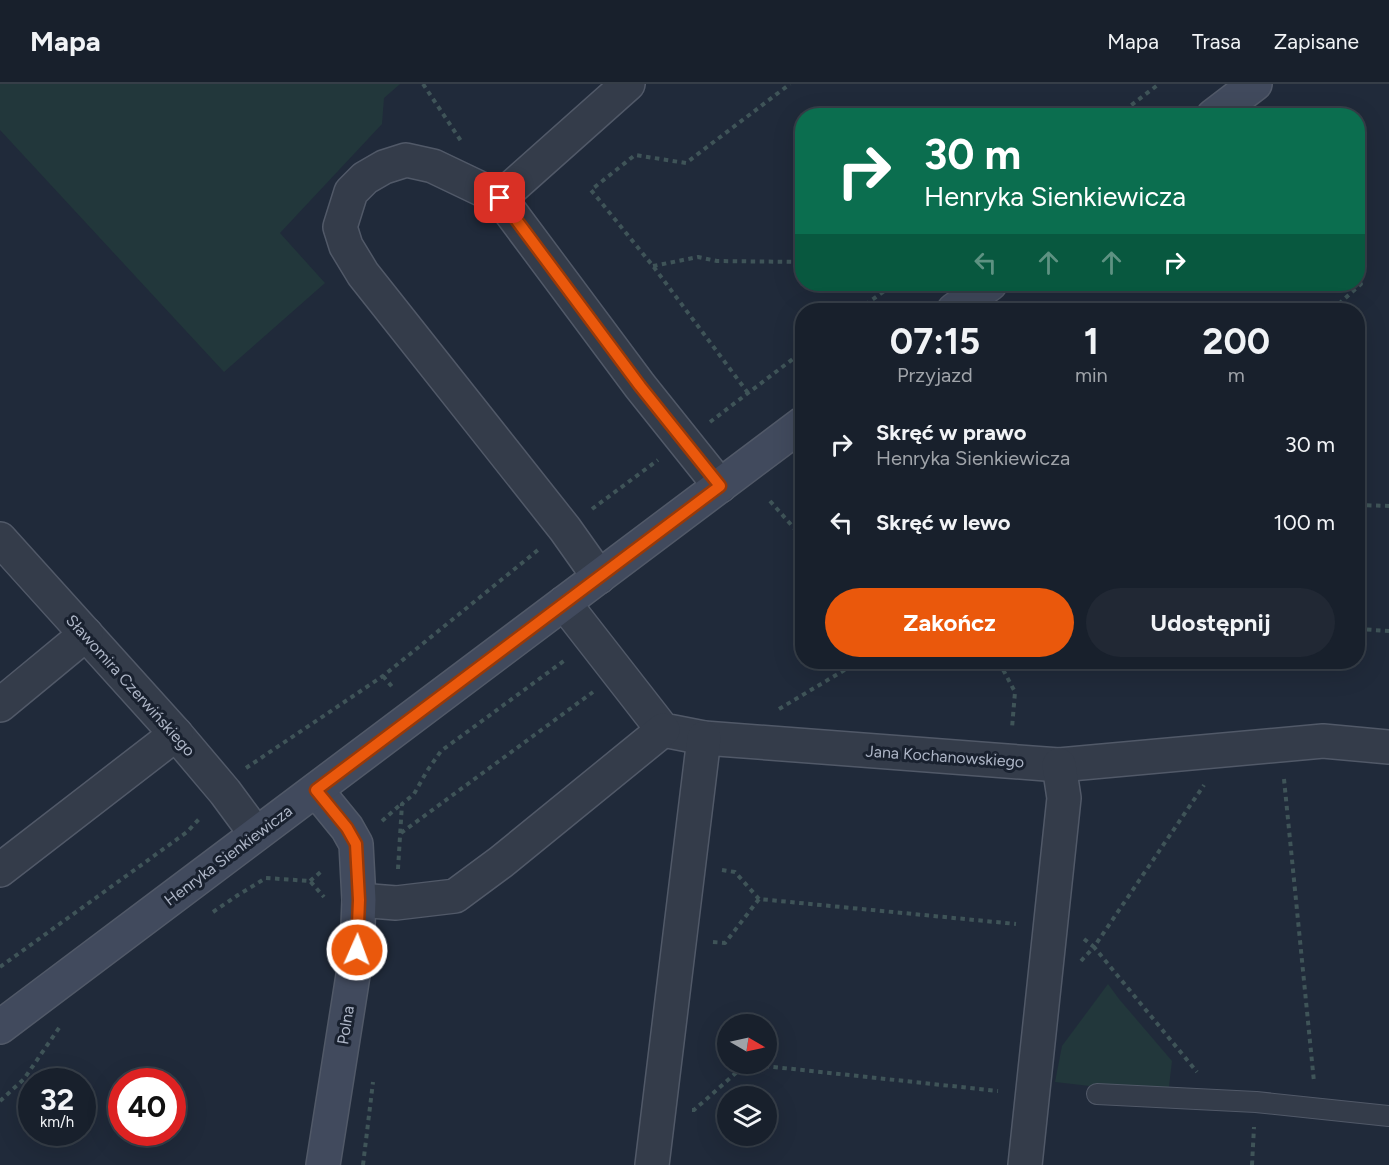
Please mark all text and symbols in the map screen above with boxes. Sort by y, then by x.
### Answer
text: Mapa [30,24,101,58]
text: Mapa [1107,29,1159,54]
text: Trasa [1192,29,1241,54]
text: Zapisane [1274,29,1359,54]
text: 30 m [924,129,1021,180]
icon: right [825,132,903,210]
pin [474,172,525,223]
text: Henryka Sienkiewicza [924,180,1186,213]
icon: arrive [483,181,516,214]
icon: left [969,246,1002,279]
icon: ahead [1032,246,1065,279]
icon: ahead [1095,246,1128,279]
icon: right [1158,246,1191,279]
text: 07:15 [890,320,980,363]
text: 1 [1084,320,1099,363]
text: 200 [1203,320,1270,363]
text: Przyjazd [897,363,973,387]
text: min [1075,363,1108,387]
text: m [1228,363,1245,387]
text: Skręć w prawo [876,419,1026,446]
icon: right [825,428,858,461]
text: 30 m [1285,431,1335,458]
text: Henryka Sienkiewicza [876,446,1070,470]
icon: left [825,506,858,539]
text: Skręć w lewo [876,509,1011,536]
text: 100 m [1274,509,1335,536]
button: Zakończ [825,588,1074,657]
button: Udostępnij [1086,588,1335,657]
street label: Sławomira Czerwińskiego [62,611,199,760]
street label: Jana Kochanowskiego [865,741,1025,772]
street label: Henryka Sienkiewicza [161,801,296,910]
position arrow [325,918,389,982]
street label: Polna [333,1004,358,1046]
north arrow [717,1014,777,1074]
map controls [717,1014,777,1146]
speed limit sign: 40 [108,1068,186,1146]
text: 32 [40,1081,74,1118]
button: layers [717,1086,777,1146]
text: km/h [40,1113,74,1131]

